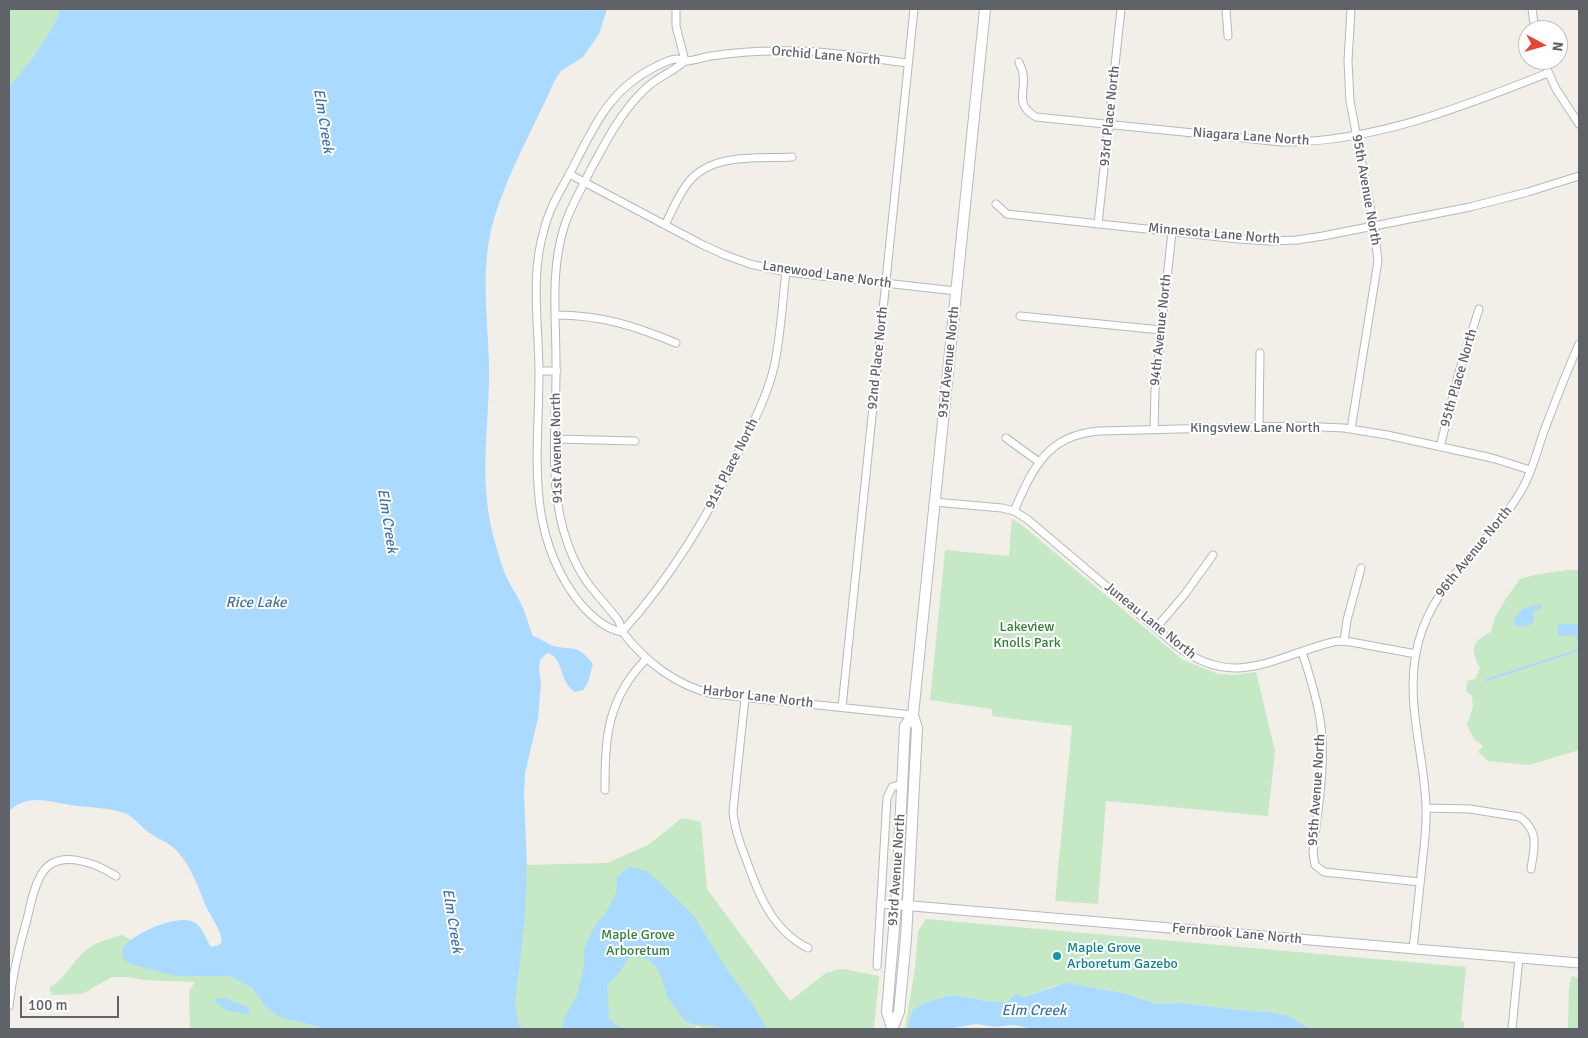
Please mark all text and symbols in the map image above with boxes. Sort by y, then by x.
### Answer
north arrow [1518,20,1568,70]
text: N [1548,41,1566,52]
street label: Orchid Lane North [771,43,881,69]
street label: 93rd Place North [1096,65,1124,167]
water label: Elm Creek [309,87,337,155]
street label: Niagara Lane North [1192,125,1310,149]
street label: 95th Avenue North [1348,133,1384,247]
street label: Minnesota Lane North [1147,220,1281,248]
street label: Lanewood Lane North [761,258,893,292]
street label: 94th Avenue North [1147,273,1175,387]
street label: 93rd Avenue North [935,305,963,419]
street label: 92nd Place North [864,306,892,410]
street label: 95th Place North [1437,327,1481,429]
street label: 91st Avenue North [548,392,566,504]
street label: 91st Place North [702,416,762,512]
street label: Kingsview Lane North [1190,420,1320,436]
water label: Elm Creek [373,487,401,555]
street label: 96th Avenue North [1432,503,1516,601]
street label: Juneau Lane North [1101,579,1199,663]
water label: Rice Lake [226,594,286,612]
park label: Lakeview Knolls Park [993,619,1061,652]
street label: Harbor Lane North [702,682,814,712]
street label: 95th Avenue North [1305,733,1329,847]
street label: 93rd Avenue North [885,813,909,927]
water label: Elm Creek [438,887,466,955]
street label: Fernbrook Lane North [1171,920,1303,948]
park label: Maple Grove Arboretum [601,927,675,960]
place label: Maple Grove Arboretum Gazebo [1067,940,1178,972]
marker: Maple Grove Arboretum Gazebo [1051,950,1063,962]
scale bar [22,986,121,1018]
text: 100 m [28,996,68,1014]
water label: Elm Creek [1001,1002,1067,1020]

